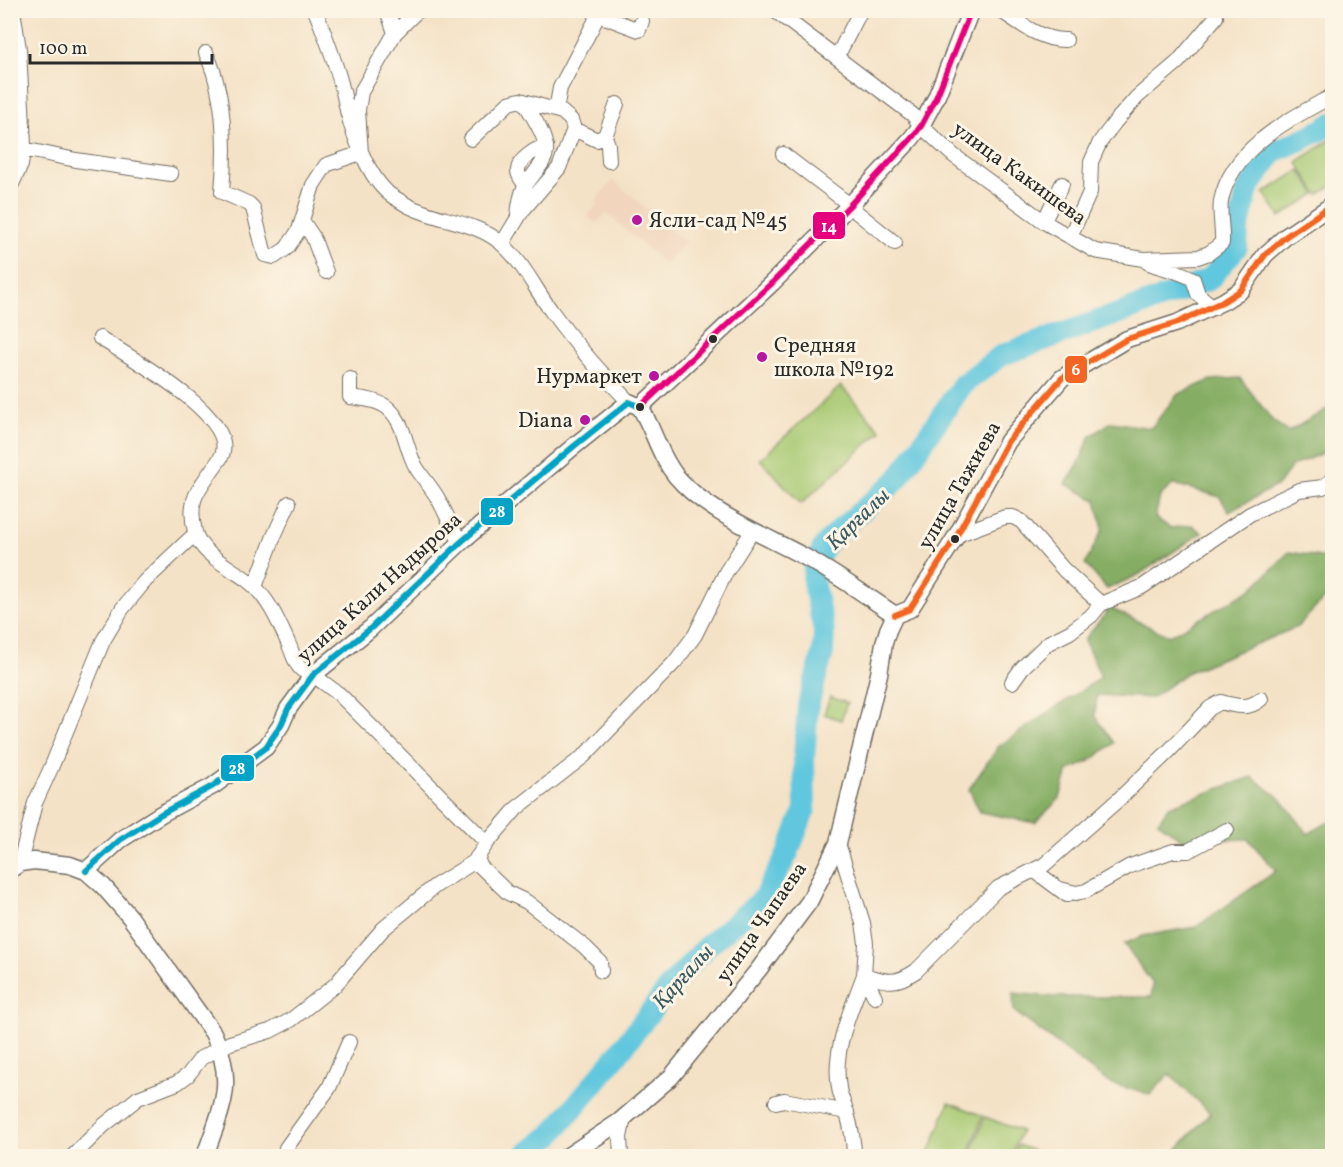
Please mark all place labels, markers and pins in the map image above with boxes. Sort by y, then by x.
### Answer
place label: Ясли-сад №45 [649,207,787,236]
marker: Ясли-сад №45 [630,213,644,227]
place label: Средняя школа №192 [774,332,894,385]
unlabelled marker [707,333,719,345]
marker: Средняя школа №192 [755,350,769,364]
place label: Нурмаркет [536,363,642,392]
marker: Нурмаркет [647,369,661,383]
unlabelled marker [634,401,646,413]
place label: Diana [518,407,573,436]
marker: Diana [578,413,592,427]
unlabelled marker [949,533,961,545]

